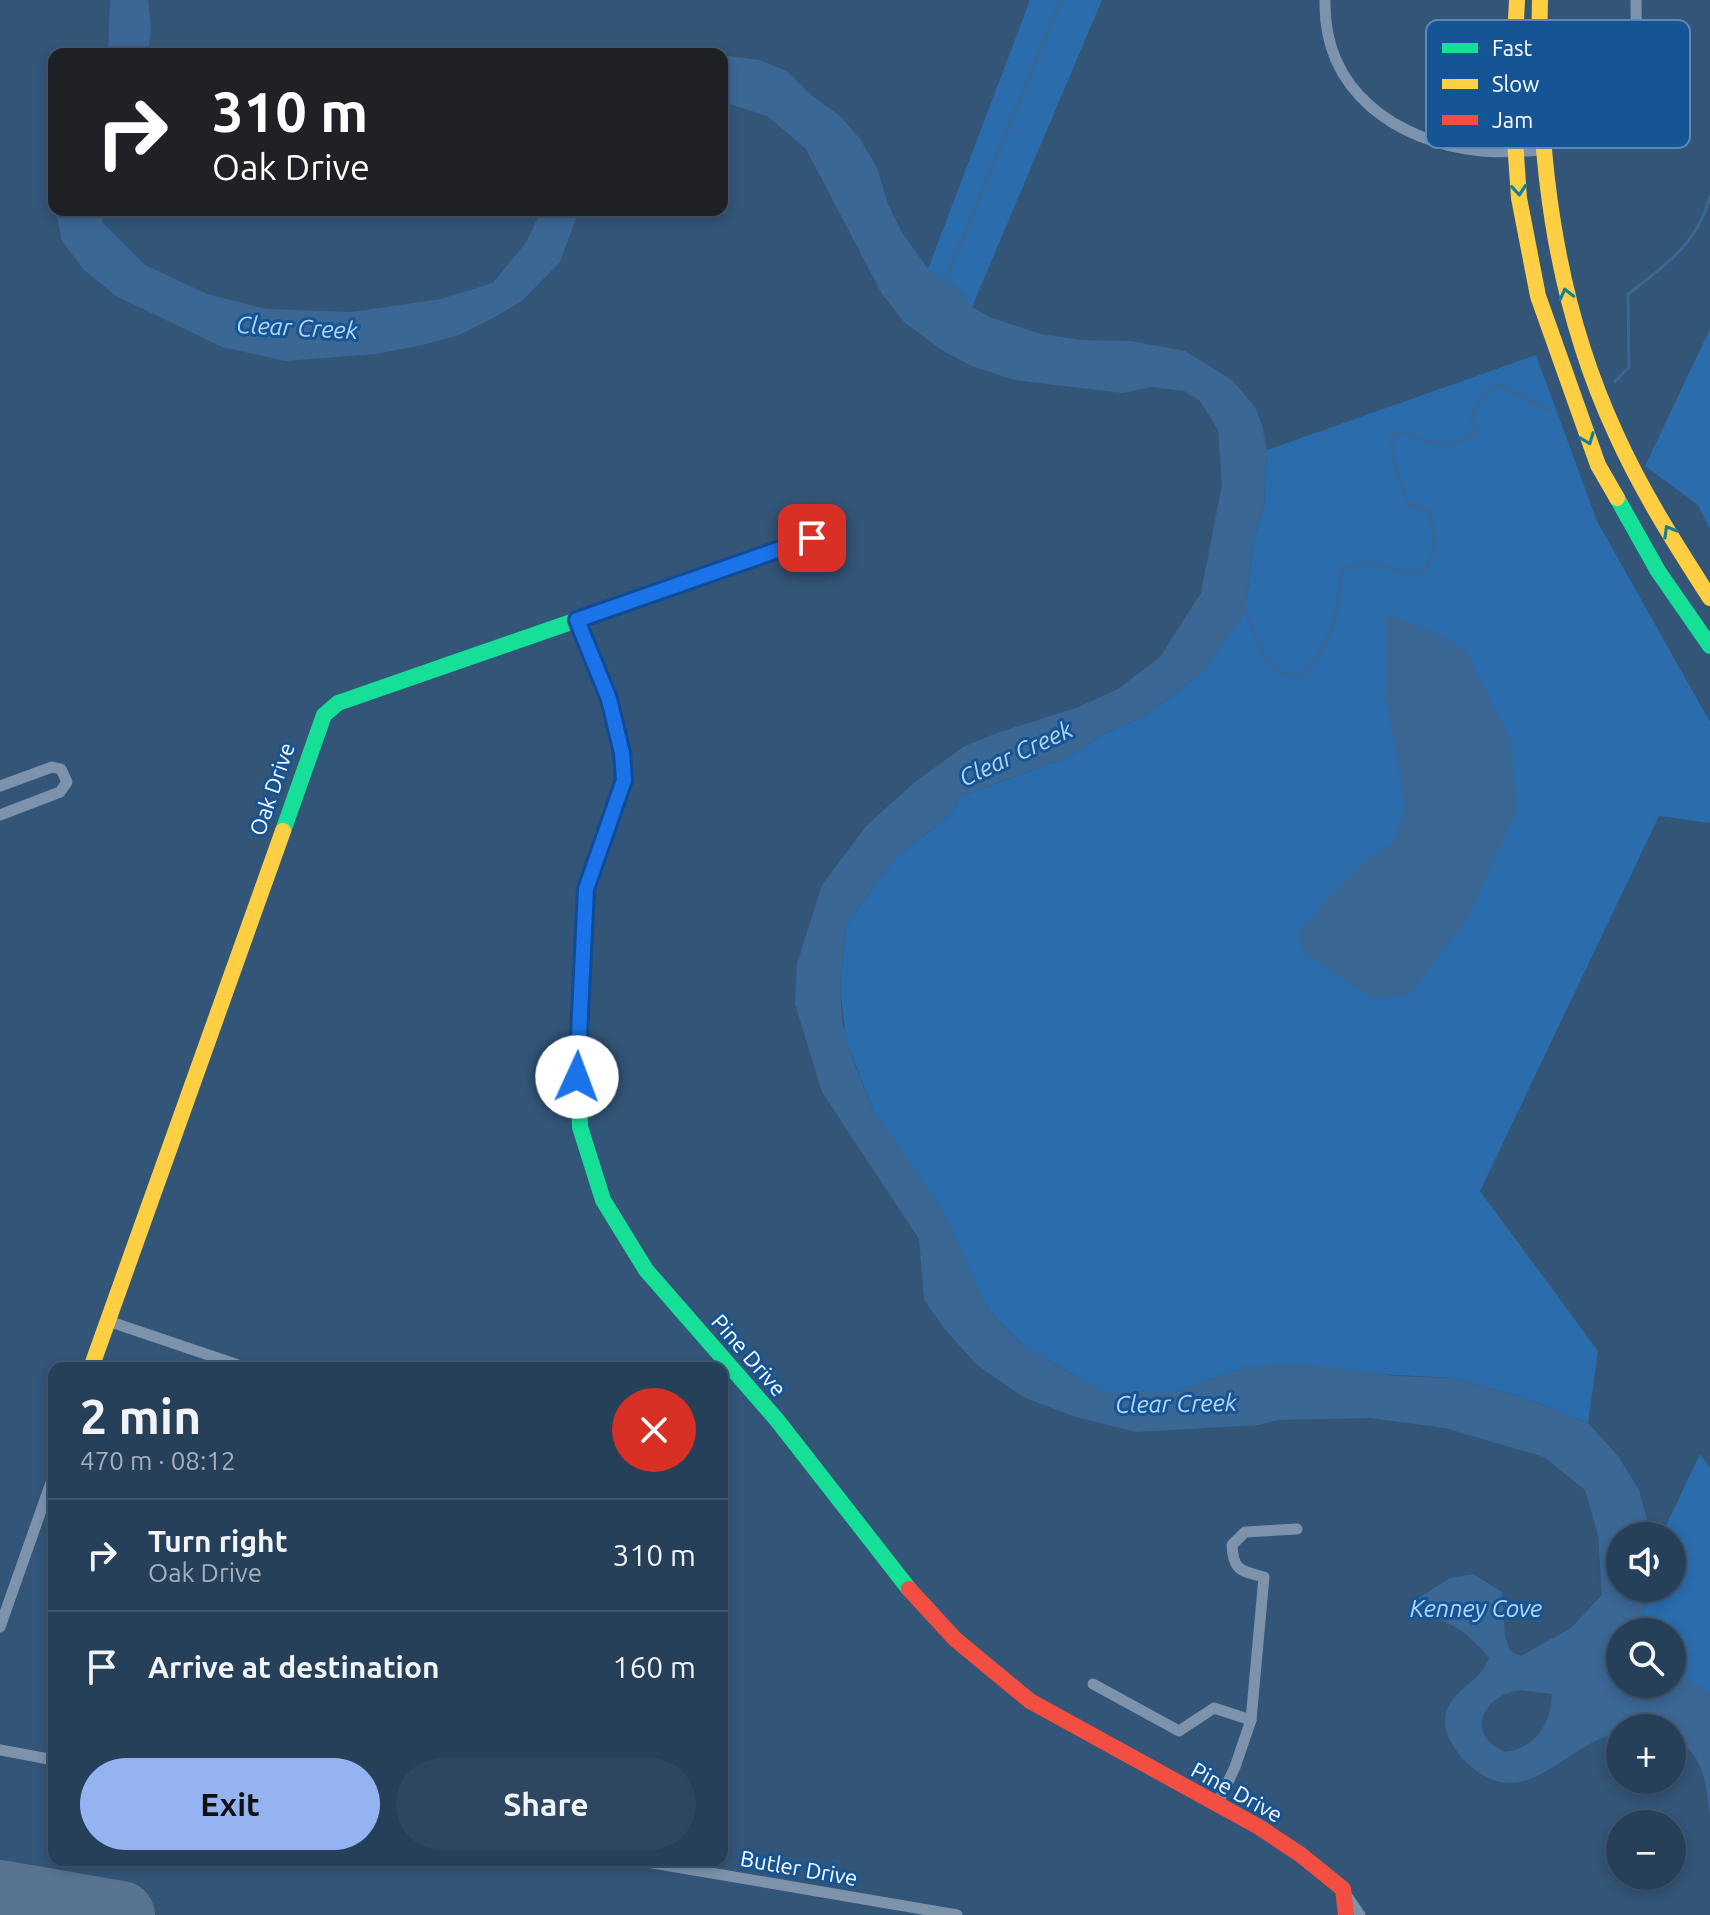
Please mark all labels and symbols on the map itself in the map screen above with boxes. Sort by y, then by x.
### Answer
legend [1426,20,1690,148]
text: Fast [1492,35,1533,60]
text: Slow [1492,71,1539,96]
text: Jam [1492,107,1533,132]
one-way arrow [1510,184,1527,197]
one-way arrow [1559,287,1576,301]
water label: Clear Creek [235,311,359,344]
one-way arrow [1578,431,1595,445]
pin [778,504,846,572]
one-way arrow [1663,525,1679,540]
water label: Clear Creek [955,715,1077,792]
street label: Oak Drive [244,739,299,839]
position arrow [535,1035,619,1119]
street label: Pine Drive [707,1309,792,1401]
water label: Clear Creek [1115,1389,1238,1418]
water label: Kenney Cove [1410,1595,1542,1622]
street label: Pine Drive [1187,1756,1287,1827]
street label: Butler Drive [739,1845,860,1890]

